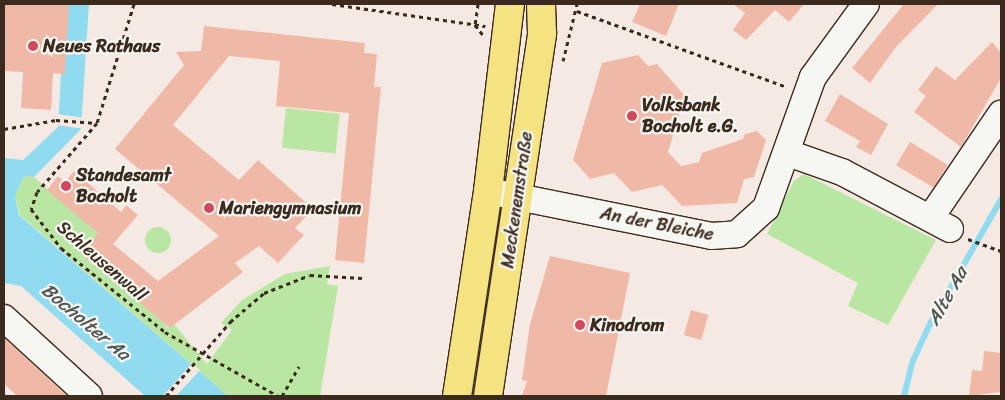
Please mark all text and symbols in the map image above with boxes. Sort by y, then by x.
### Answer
place label: Neues Rathaus [43,35,159,57]
marker: Neues Rathaus [27,40,39,52]
place label: Volksbank Bocholt e.G. [642,95,739,138]
marker: Volksbank Bocholt e.G. [626,110,638,122]
street label: Meckenemstraße [497,130,537,270]
place label: Standesamt Bocholt [76,165,171,208]
marker: Standesamt Bocholt [60,180,72,192]
place label: Mariengymnasium [219,197,361,219]
marker: Mariengymnasium [203,202,215,214]
street label: An der Bleiche [599,202,715,246]
street label: Schleusenwall [53,216,151,306]
water label: Alte Aa [922,263,972,329]
water label: Bocholter Aa [37,278,135,366]
place label: Kinodrom [590,314,664,336]
marker: Kinodrom [574,319,586,331]

